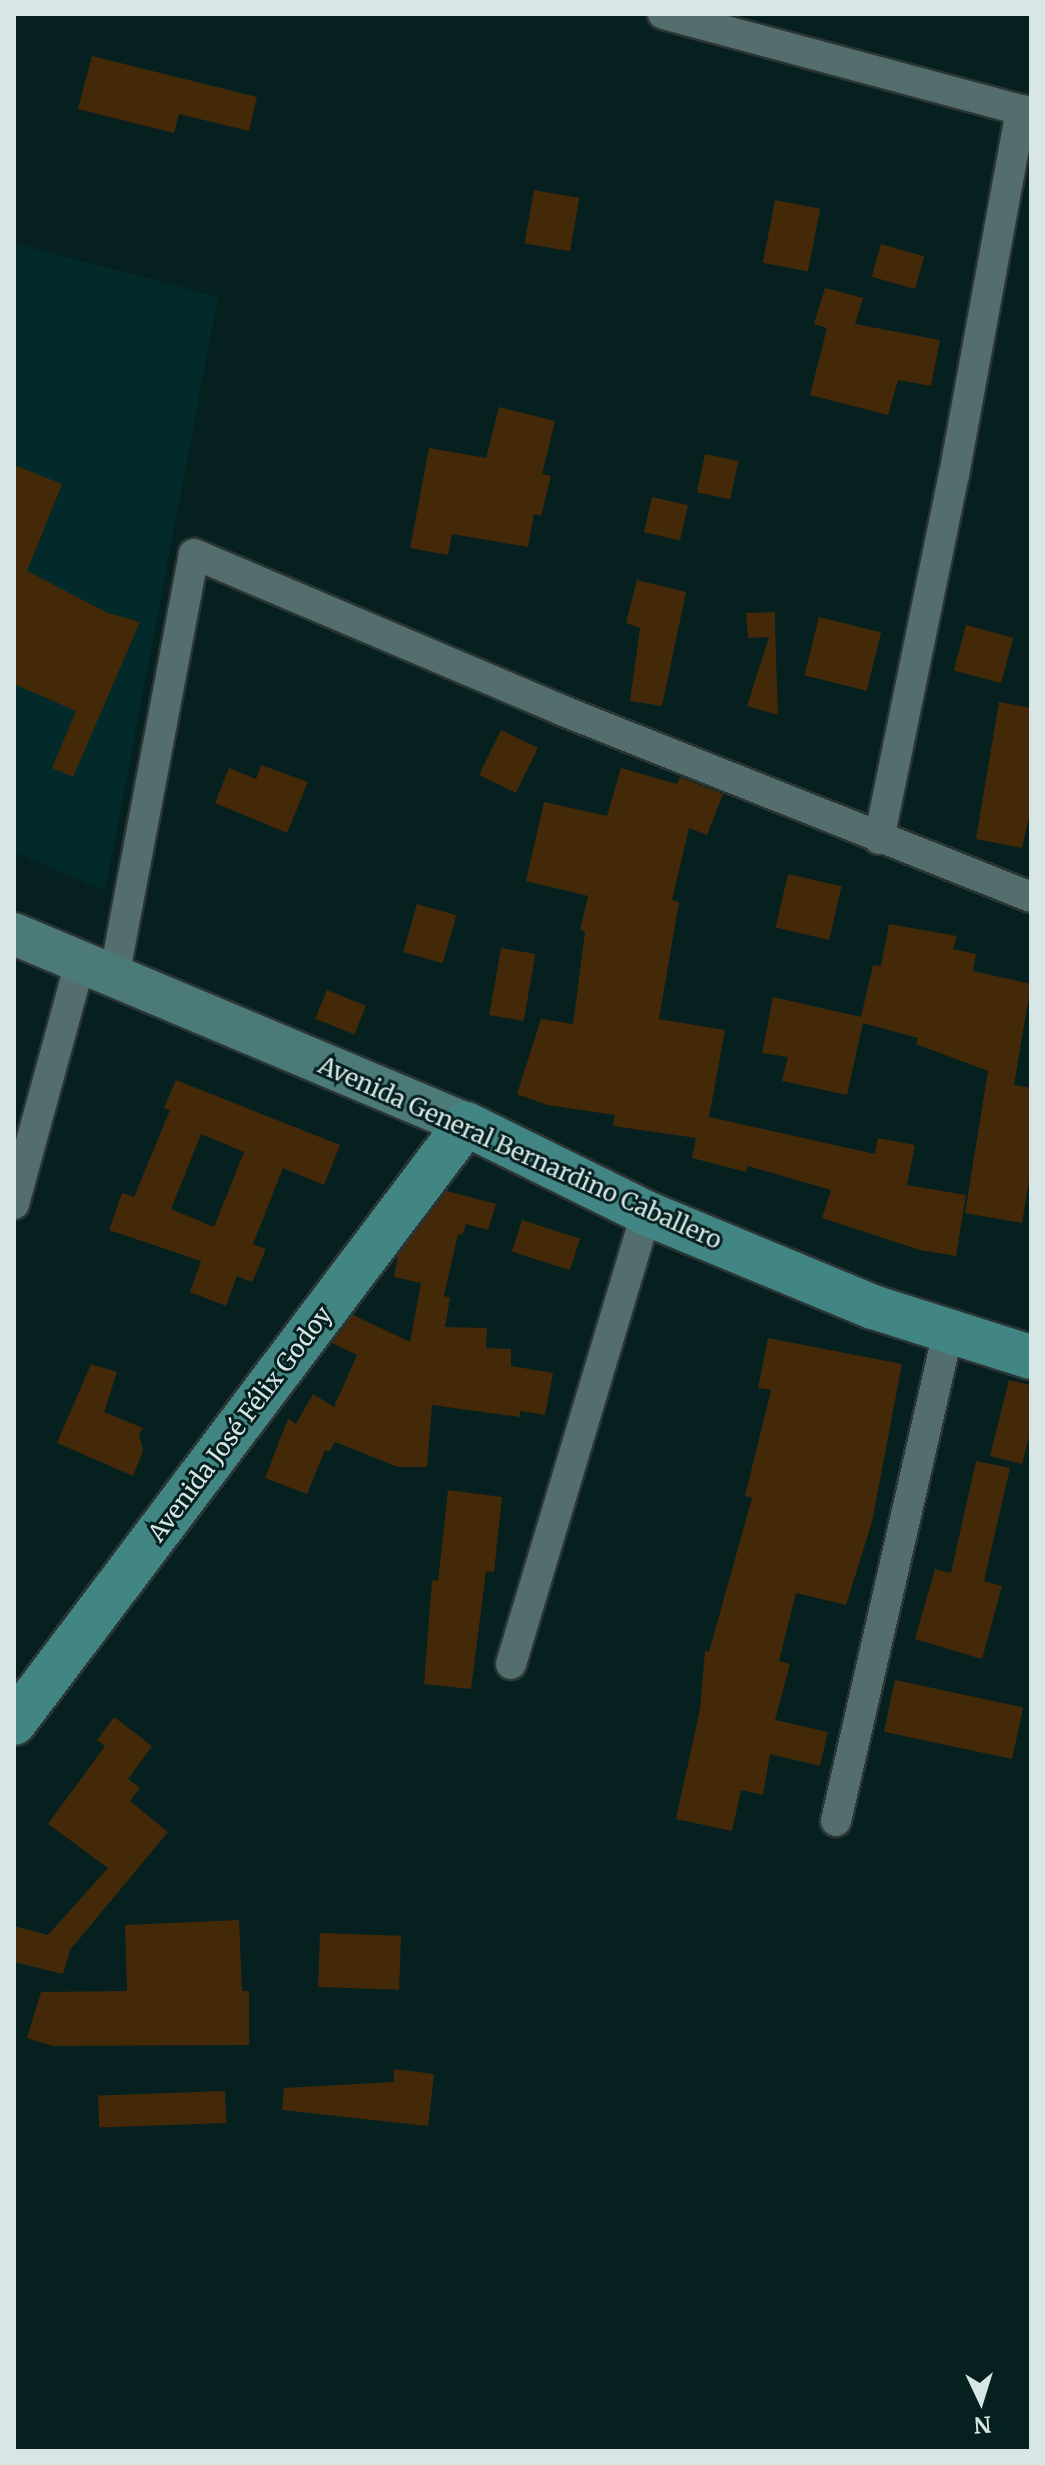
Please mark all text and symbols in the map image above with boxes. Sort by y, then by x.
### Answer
street label: Avenida General Bernardino Caballero [314,1051,726,1255]
street label: Avenida José Félix Godoy [142,1301,338,1547]
north arrow [941,2361,1021,2441]
text: N [973,2410,992,2440]

